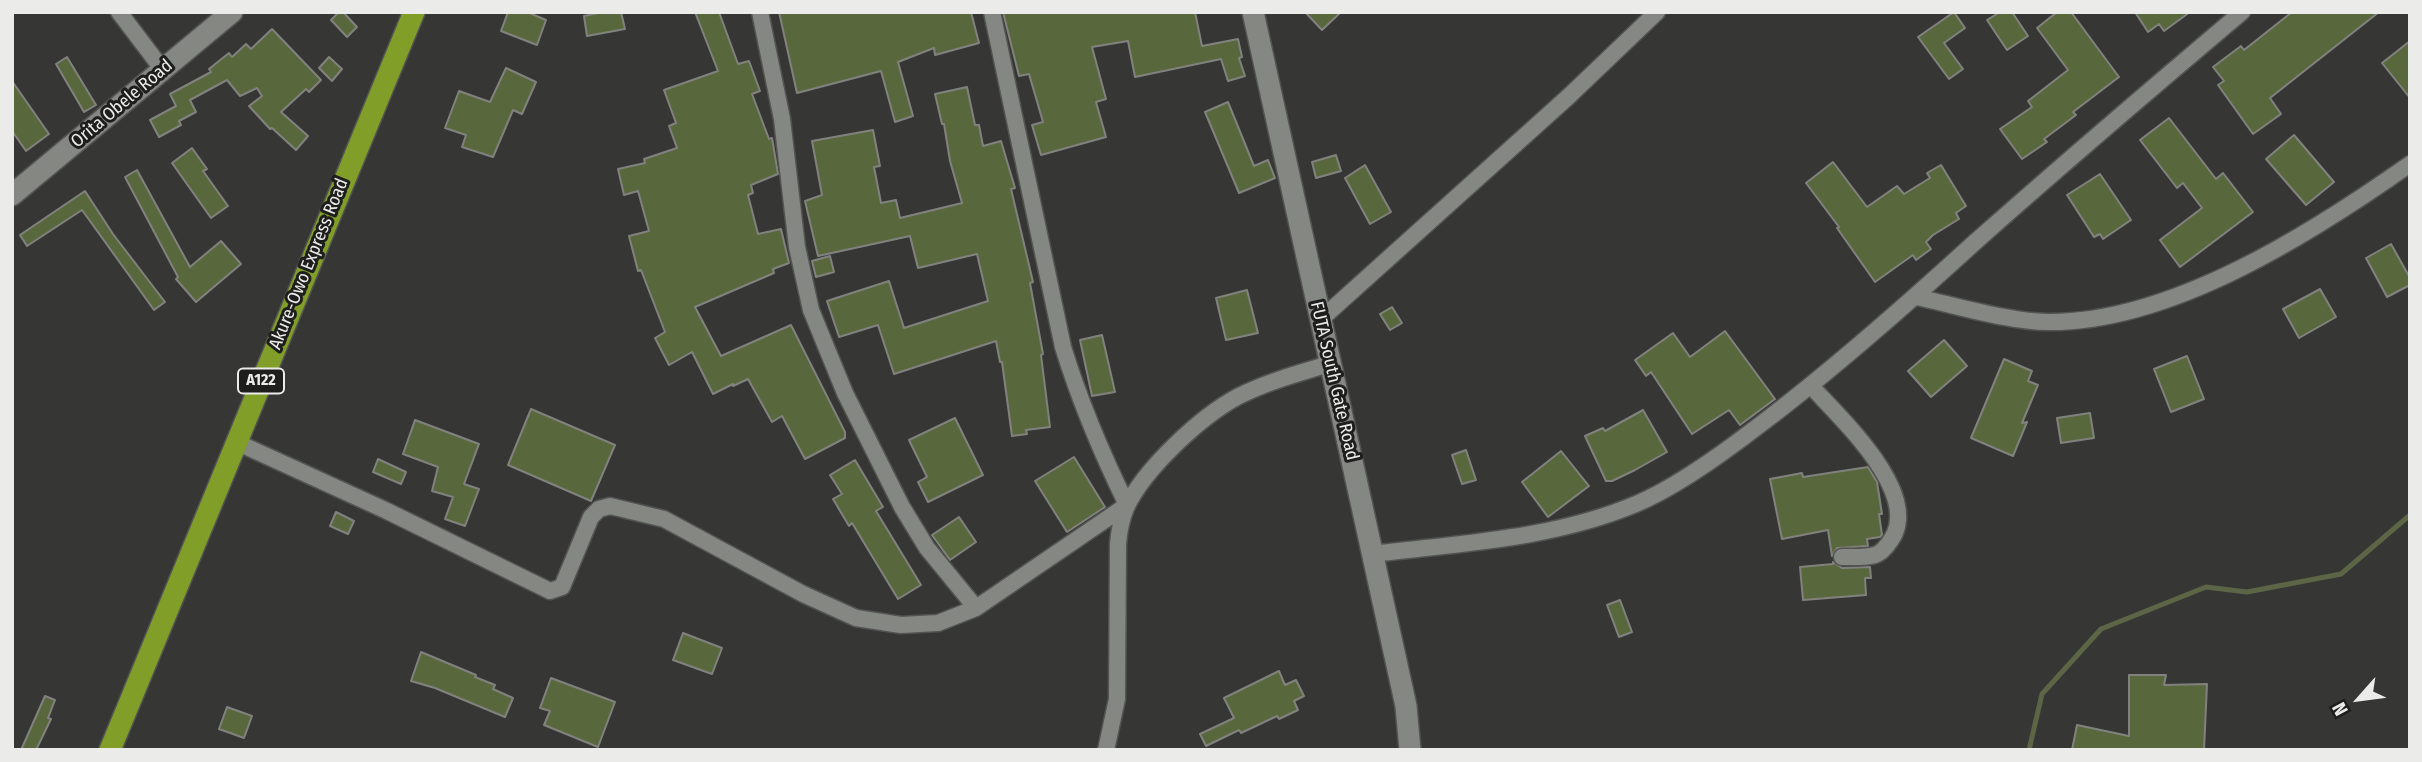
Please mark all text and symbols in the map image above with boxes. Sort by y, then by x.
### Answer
street label: Orita Obele Road [67,55,177,153]
street label: Akure-Owo Express Road [265,175,353,353]
street label: FUTA South Gate Road [1305,300,1363,462]
road number: A122 [238,368,284,394]
north arrow [2324,664,2394,734]
text: N [2327,699,2353,720]

